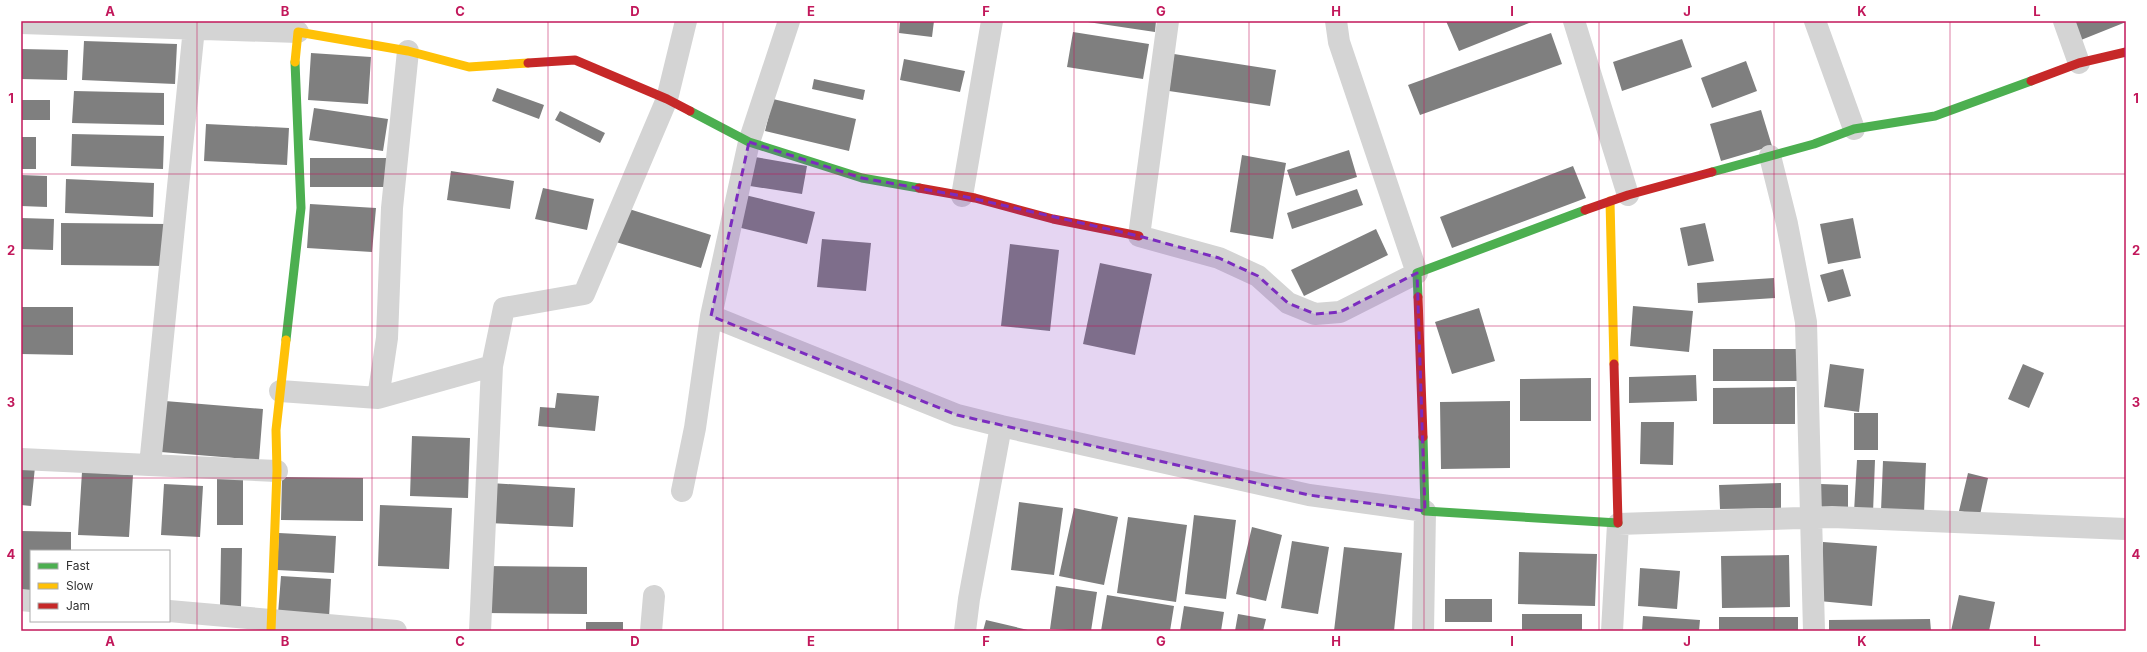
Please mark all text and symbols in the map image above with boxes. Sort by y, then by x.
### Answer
text: A [105,3,115,19]
text: B [281,3,290,19]
text: C [455,3,465,19]
text: D [630,3,640,19]
text: E [807,3,815,19]
text: F [982,3,990,19]
text: G [1156,3,1166,19]
text: H [1331,3,1341,19]
text: I [1510,3,1514,19]
text: J [1683,3,1691,19]
text: K [1857,3,1867,19]
text: L [2033,3,2041,19]
text: 1 [8,90,14,106]
text: 1 [2133,90,2139,106]
text: 2 [7,242,15,258]
text: 2 [2132,242,2140,258]
text: 3 [7,394,15,410]
text: 3 [2132,394,2140,410]
text: 4 [7,546,16,562]
text: 4 [2132,546,2141,562]
legend [30,550,170,622]
text: Fast [66,558,90,573]
text: Slow [66,578,94,593]
text: Jam [66,598,90,613]
text: A [105,633,115,649]
text: B [281,633,290,649]
text: C [455,633,465,649]
text: D [630,633,640,649]
text: E [807,633,815,649]
text: F [982,633,990,649]
text: G [1156,633,1166,649]
text: H [1331,633,1341,649]
text: I [1510,633,1514,649]
text: J [1683,633,1691,649]
text: K [1857,633,1867,649]
text: L [2033,633,2041,649]

